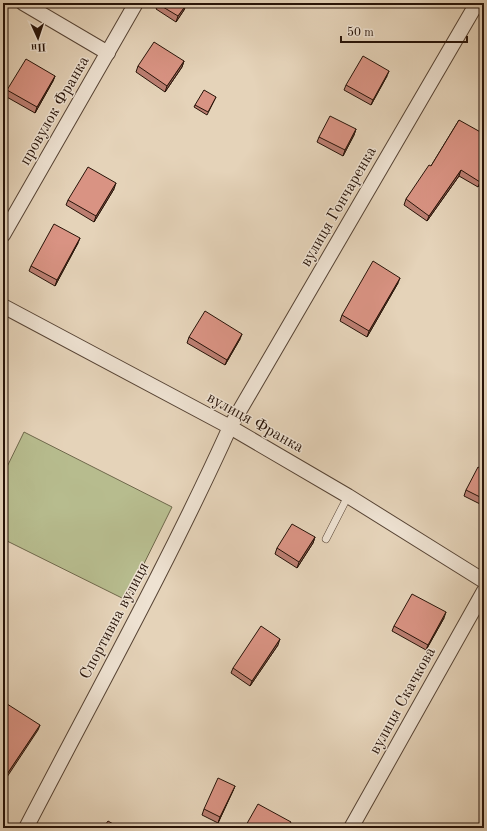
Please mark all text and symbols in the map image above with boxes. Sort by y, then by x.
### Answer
north arrow [18,18,58,58]
scale bar [341,18,467,44]
text: 50 m [347,26,374,39]
text: Пн [31,41,46,52]
street label: провулок Франка [17,54,93,168]
street label: вулиця Гончаренка [298,144,380,270]
street label: вулиця Франка [204,390,306,456]
street label: Спортивна вулиця [77,560,153,682]
street label: вулиця Скачкова [367,645,439,757]

